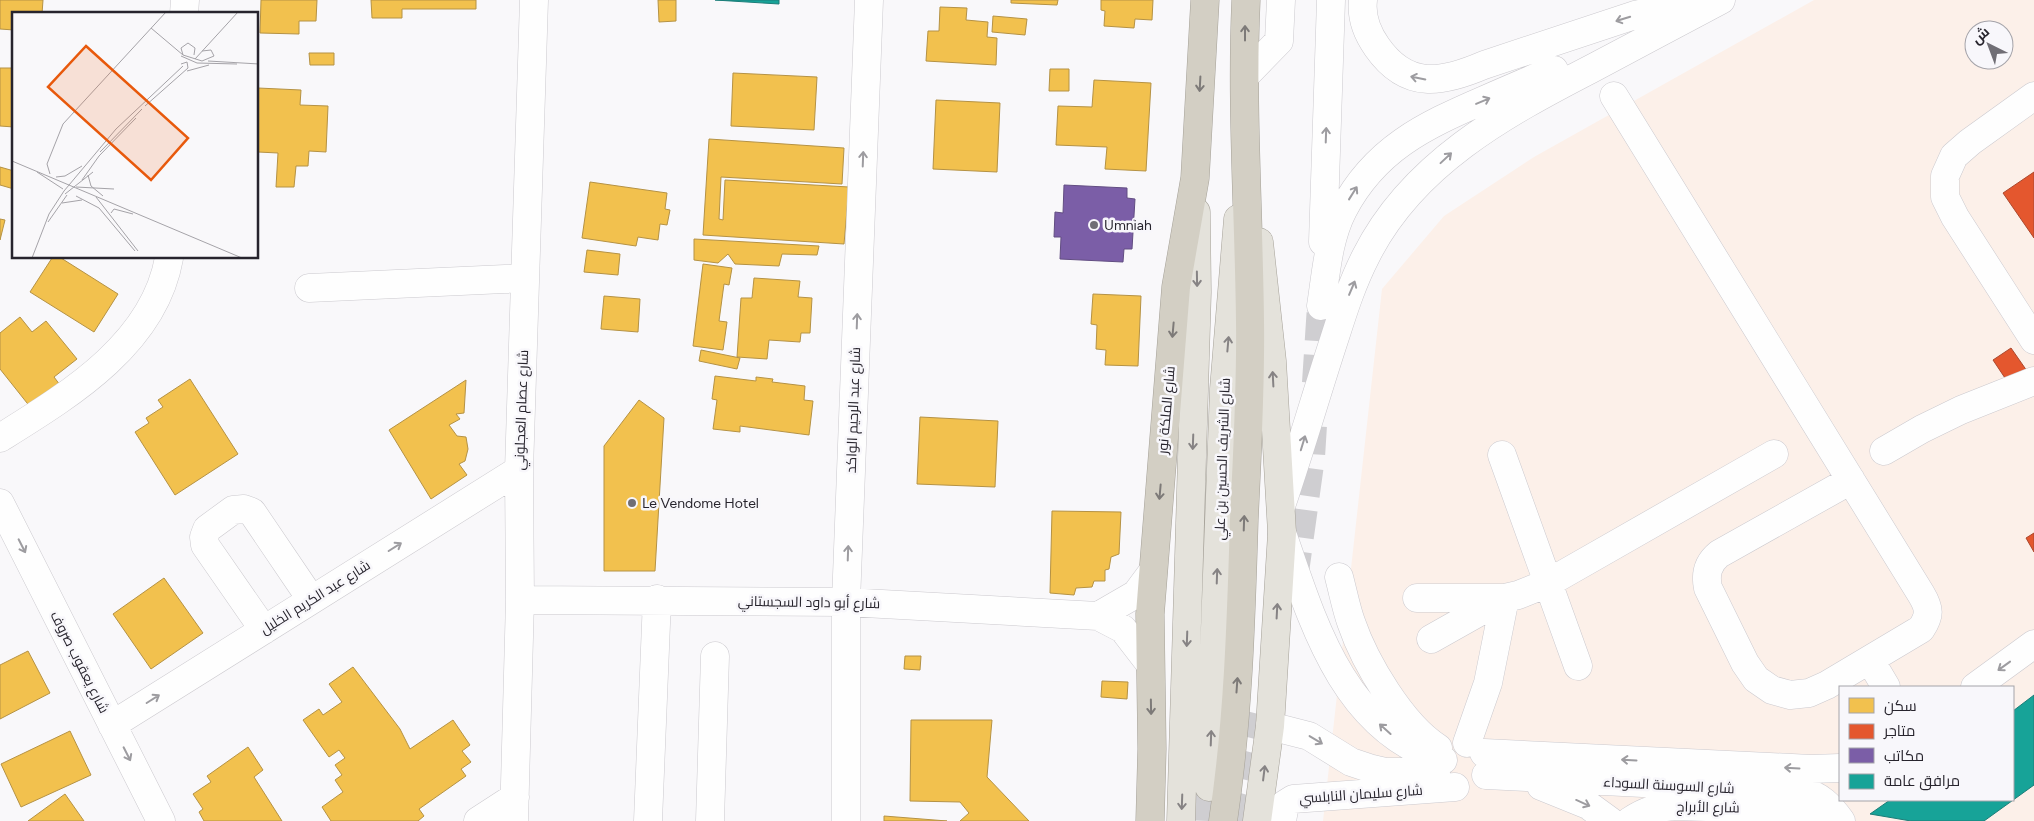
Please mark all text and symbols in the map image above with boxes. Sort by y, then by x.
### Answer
inset map [12,12,259,259]
one-way arrow [1615,14,1631,24]
north arrow [1964,20,2014,70]
text: ش [1968,23,1993,48]
one-way arrow [1240,25,1250,41]
one-way arrow [1410,72,1426,82]
one-way arrow [1196,75,1205,91]
one-way arrow [1475,95,1490,105]
one-way arrow [1322,127,1331,143]
one-way arrow [858,151,868,167]
one-way arrow [1439,152,1452,164]
one-way arrow [1348,187,1358,201]
place label: Umniah [1104,217,1152,234]
marker: Umniah [1088,219,1100,231]
one-way arrow [1192,271,1202,287]
one-way arrow [1347,281,1357,296]
one-way arrow [852,313,861,329]
one-way arrow [1168,322,1177,338]
one-way arrow [1223,336,1232,352]
street label: شارع عبد الرحيم الواكد [843,347,865,473]
street label: شارع عصام العجلوني [511,349,535,471]
street label: شارع الملكة نور [1154,365,1179,456]
one-way arrow [1269,371,1278,387]
street label: شارع الشريف الحسين بن علي [1211,377,1237,541]
one-way arrow [1188,433,1198,449]
one-way arrow [1298,435,1308,451]
one-way arrow [1155,484,1164,500]
place label: Le Vendome Hotel [642,495,759,512]
marker: Le Vendome Hotel [626,497,638,509]
one-way arrow [1240,515,1249,531]
one-way arrow [18,538,27,553]
one-way arrow [387,541,401,551]
one-way arrow [843,546,852,562]
street label: شارع عبد الكريم الخليل [257,557,374,639]
one-way arrow [1212,568,1221,584]
street label: شارع أبو داود السجستاني [738,592,880,615]
one-way arrow [1273,603,1282,619]
street label: شارع يعقوب صروف [47,608,113,716]
one-way arrow [1182,630,1192,647]
one-way arrow [1998,661,2012,671]
one-way arrow [1232,678,1241,694]
legend [1839,686,2014,801]
one-way arrow [146,693,160,703]
text: سكن [1884,697,1917,716]
one-way arrow [1146,698,1156,714]
text: متاجر [1883,722,1915,740]
one-way arrow [1379,723,1392,734]
one-way arrow [1206,731,1215,747]
one-way arrow [1309,736,1323,746]
one-way arrow [123,746,132,761]
text: مكاتب [1884,747,1924,765]
one-way arrow [1621,755,1638,765]
one-way arrow [1784,763,1800,772]
one-way arrow [1259,765,1269,781]
text: مرافق عامة [1884,772,1960,791]
street label: شارع السوسنة السوداء [1603,774,1735,797]
street label: شارع سليمان النابلسي [1299,782,1424,809]
one-way arrow [1177,793,1187,809]
street label: شارع الأبراج [1676,798,1740,817]
one-way arrow [1575,799,1590,809]

